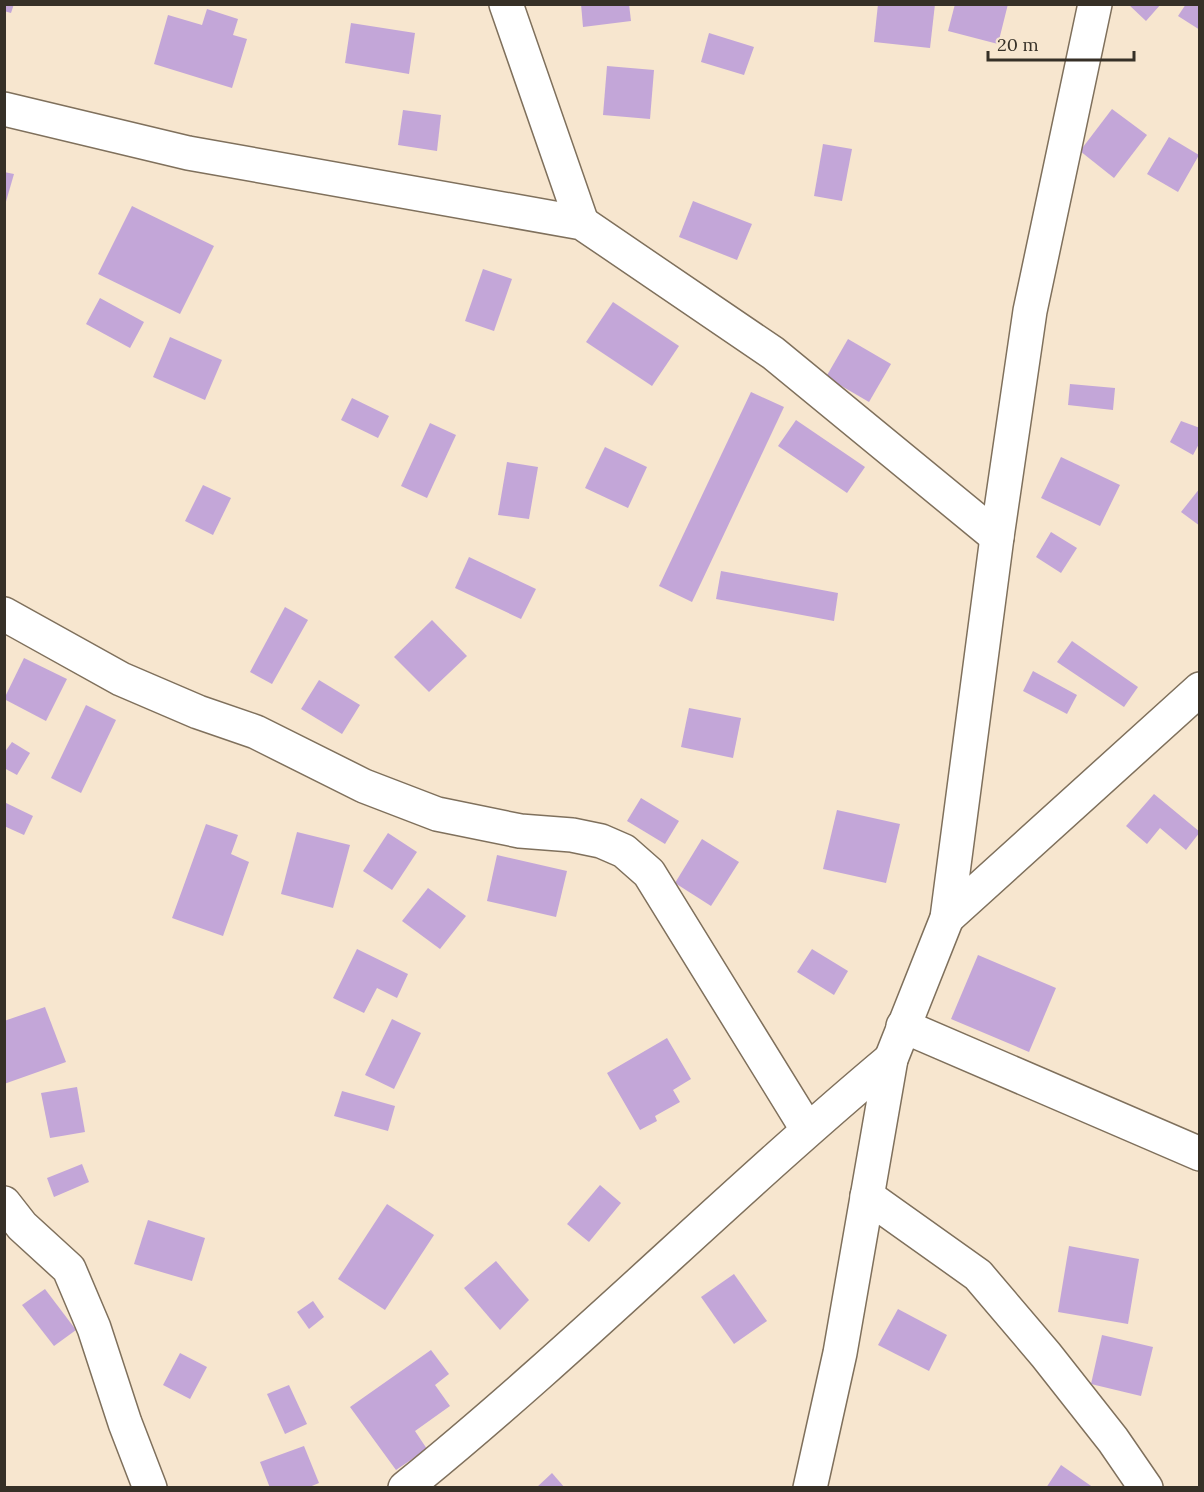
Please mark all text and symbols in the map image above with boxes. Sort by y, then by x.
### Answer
scale bar [988,24,1134,62]
text: 20 m [997,33,1039,56]

